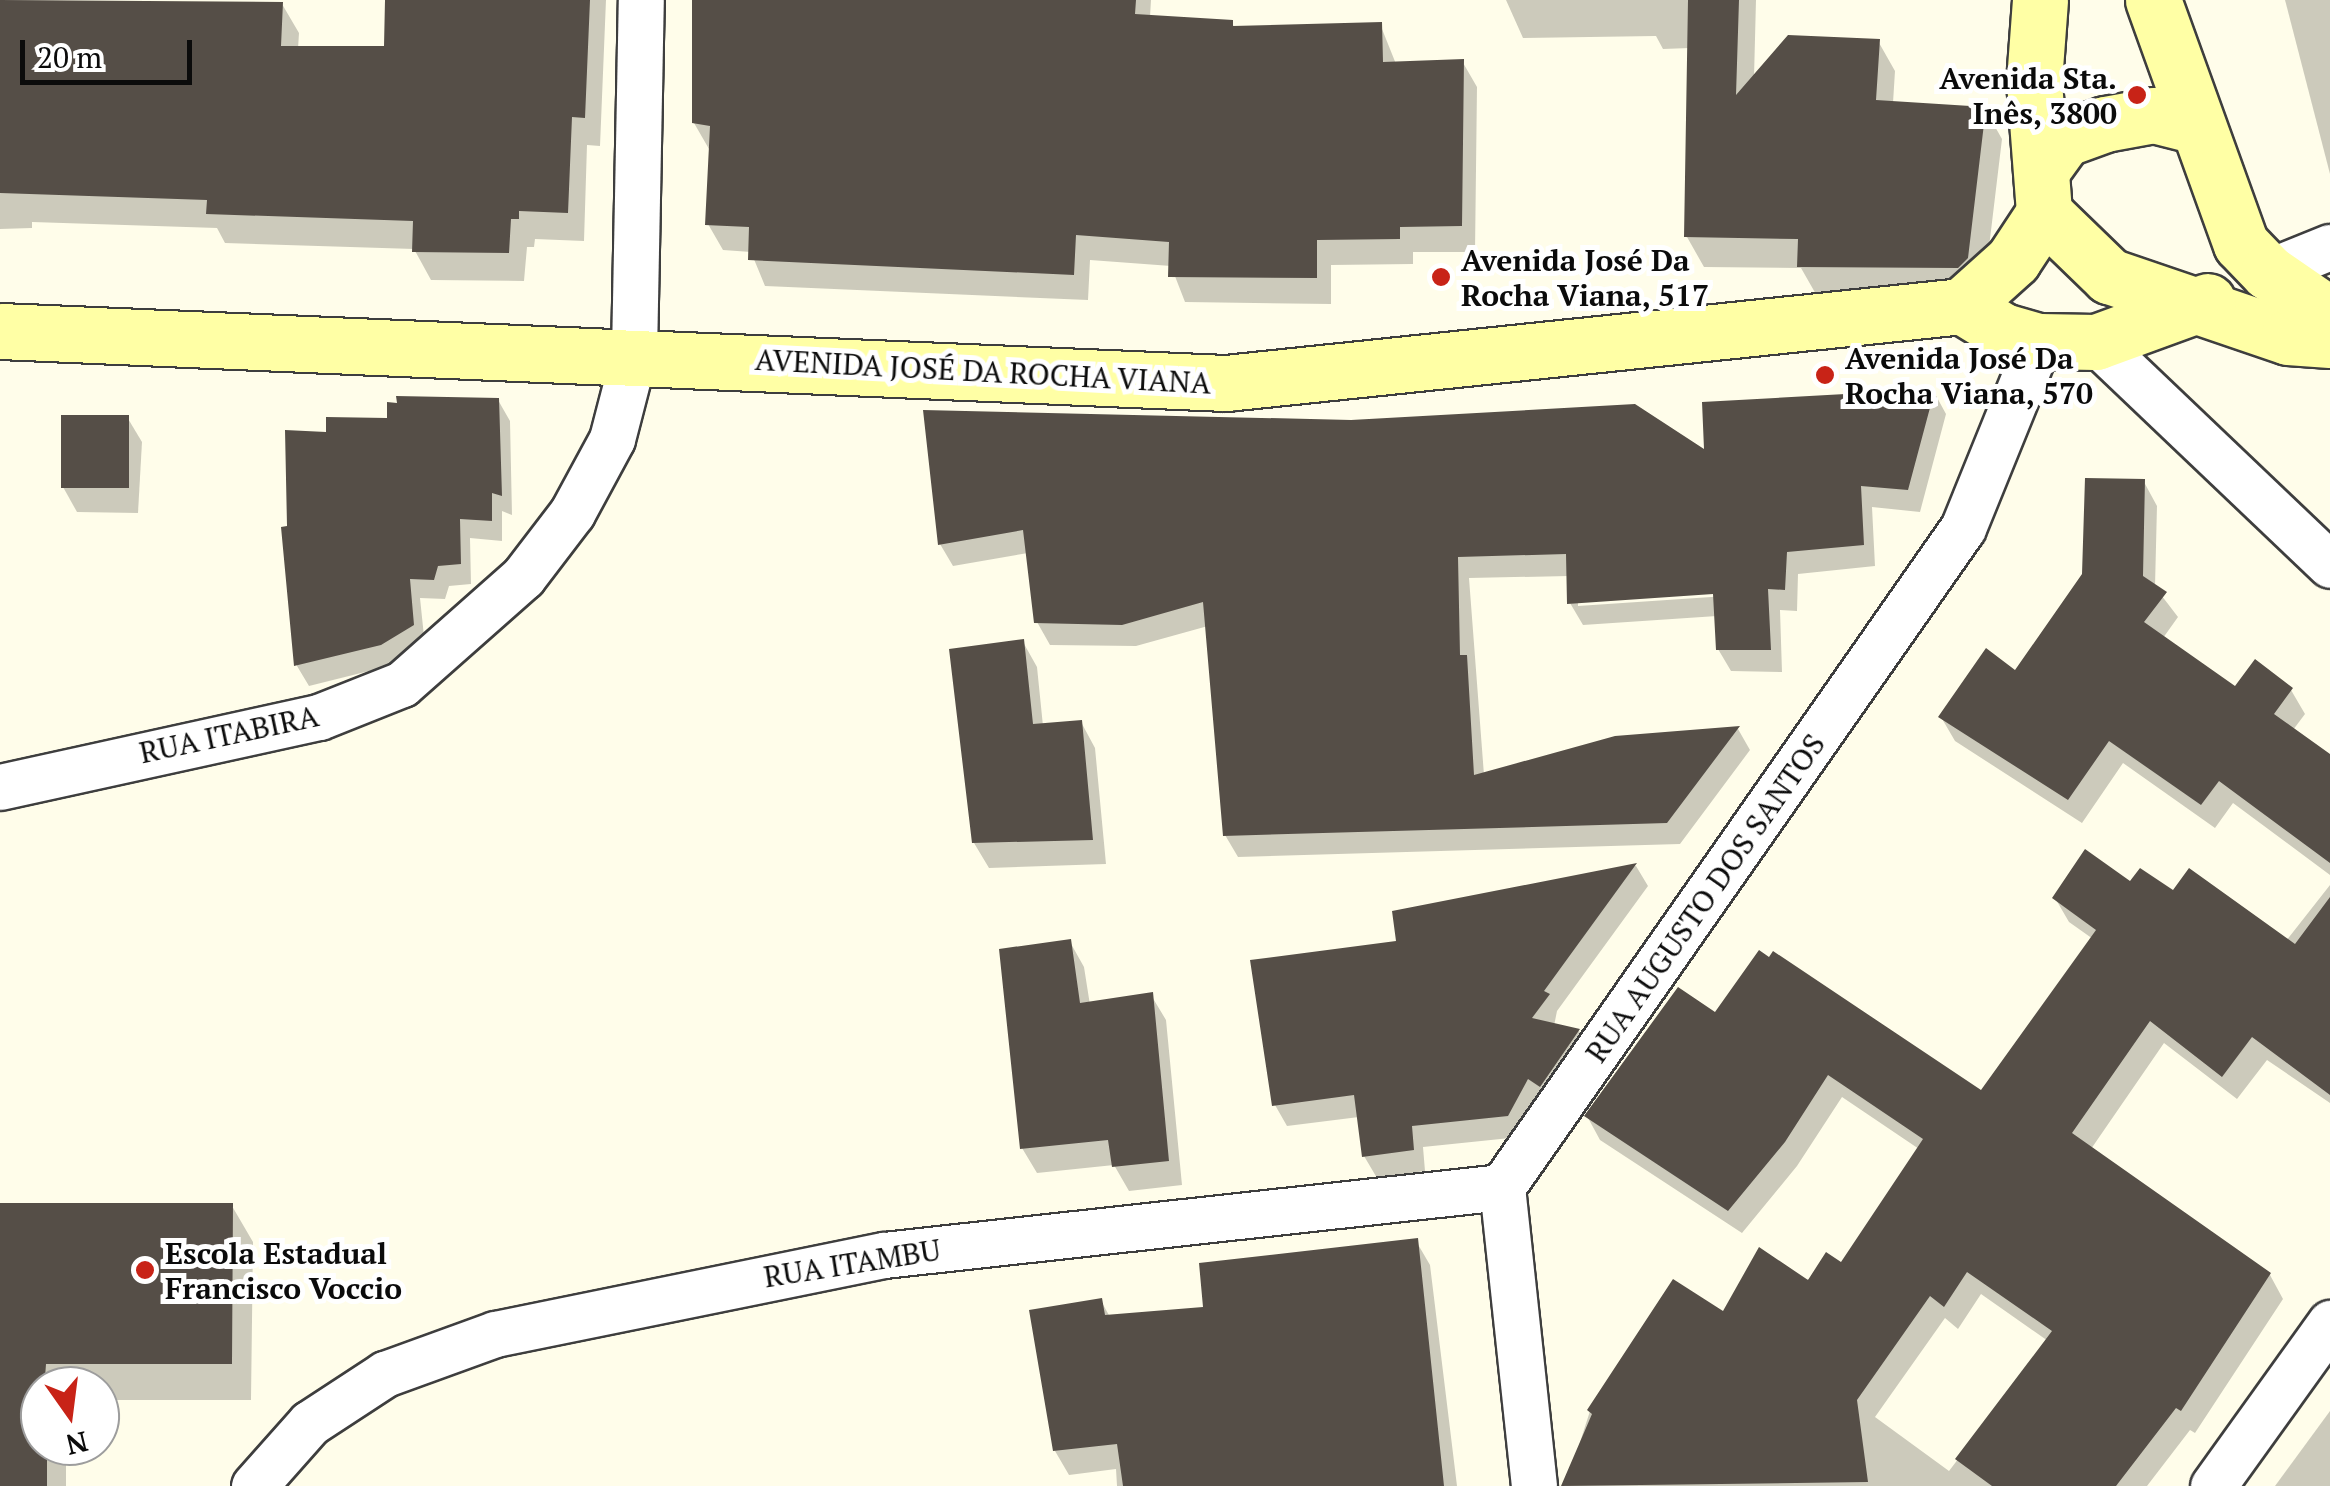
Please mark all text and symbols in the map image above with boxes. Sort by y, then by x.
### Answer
scale bar [25,20,198,82]
text: 20 m [37,37,102,77]
place label: Avenida Sta. Inês, 3800 [1939,60,2117,130]
marker: Avenida Sta. Inês, 3800 [2126,84,2148,106]
place label: Avenida José Da Rocha Viana, 517 [1461,242,1710,312]
marker: Avenida José Da Rocha Viana, 517 [1430,266,1452,288]
place label: Avenida José Da Rocha Viana, 570 [1845,340,2094,410]
street label: AVENIDA JOSÉ DA ROCHA VIANA [753,341,1213,401]
marker: Avenida José Da Rocha Viana, 570 [1814,364,1836,386]
street label: RUA ITABIRA [136,697,322,771]
street label: RUA AUGUSTO DOS SANTOS [1577,727,1833,1069]
street label: RUA ITAMBU [761,1231,943,1295]
place label: Escola Estadual Francisco Voccio [165,1235,402,1306]
marker: Escola Estadual Francisco Voccio [134,1259,156,1281]
north arrow [20,1366,120,1466]
text: N [62,1423,92,1464]

